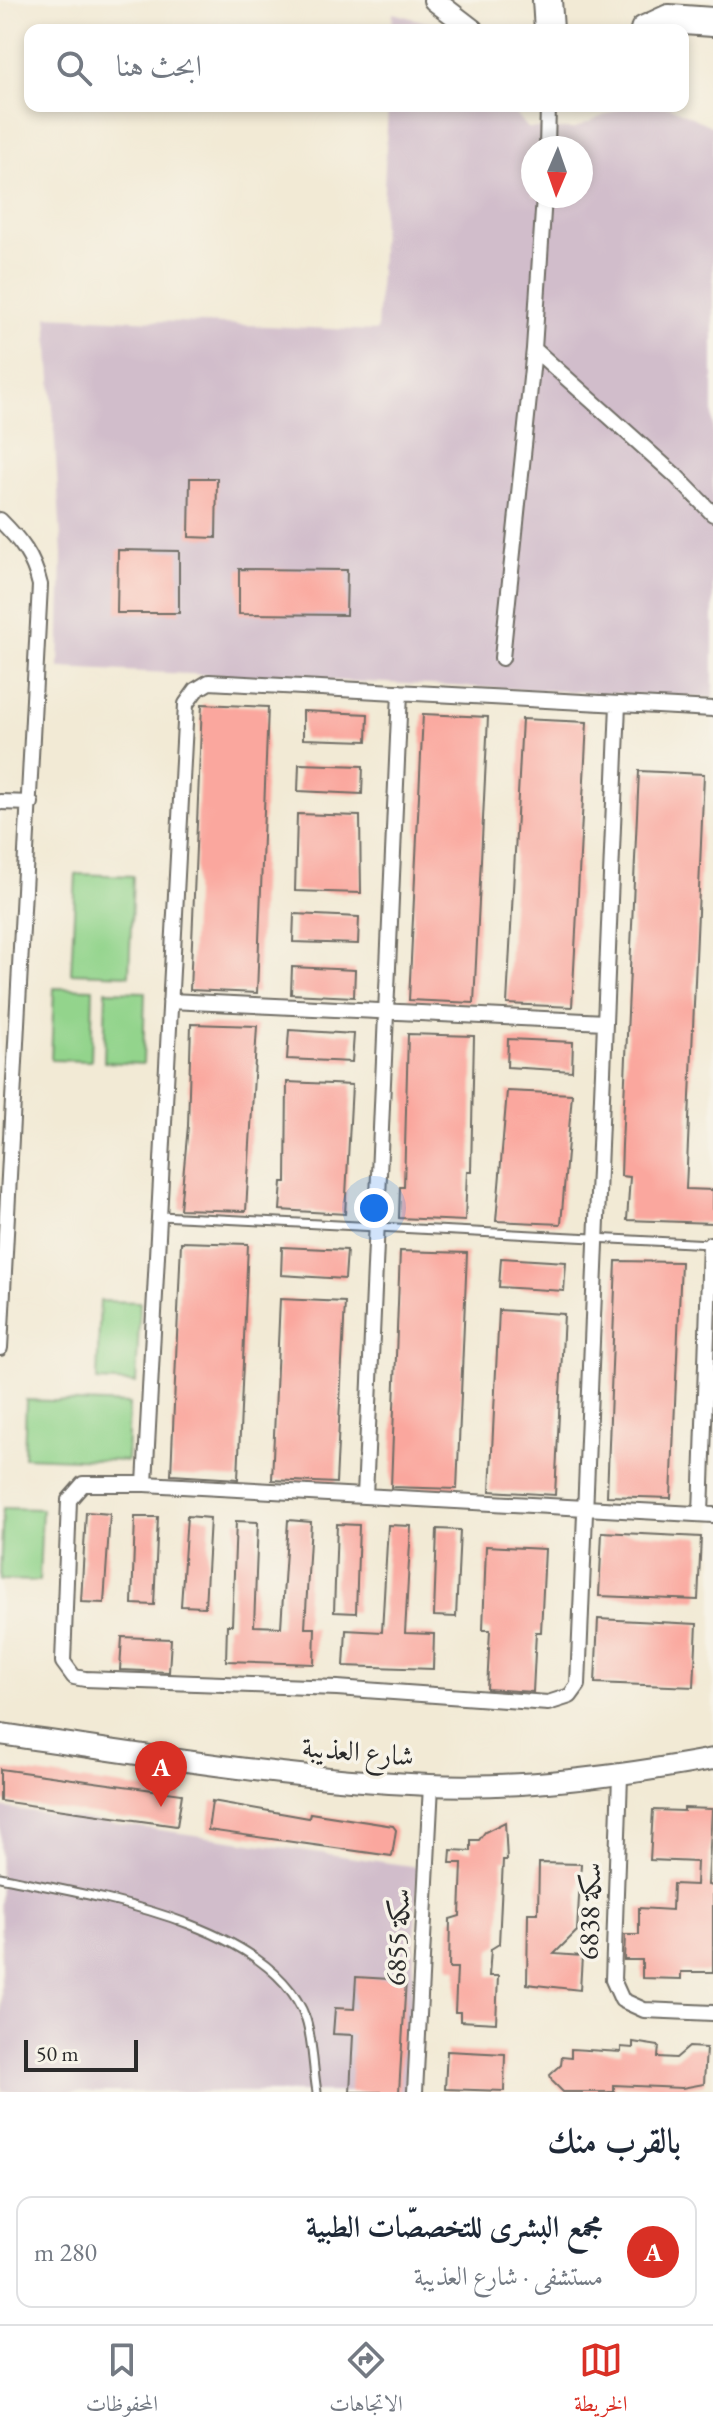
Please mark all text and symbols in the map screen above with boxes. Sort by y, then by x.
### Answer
search box [24,24,689,112]
icon: search [52,46,96,90]
text: ابحث هنا [116,46,202,85]
north arrow [521,136,593,208]
your location [354,1188,394,1228]
street label: شارع العذيبة [300,1728,415,1780]
pin: A [135,1741,187,1807]
street label: سكة 6838 [569,1862,609,1960]
street label: سكة 6855 [376,1887,418,1987]
scale bar [24,2036,138,2072]
text: 50 m [36,2039,79,2068]
text: بالقرب منك [547,2118,681,2162]
text: مجمع البشرى للتخصصّات الطبية [306,2207,603,2246]
text: 280 m [34,2235,97,2269]
text: A [644,2235,662,2269]
text: مستشفى · شارع العذيبة [414,2259,603,2293]
tab: المحفوظات [86,2338,158,2425]
tab: الاتجاهات [329,2338,403,2425]
tab: الخريطة [574,2338,627,2425]

